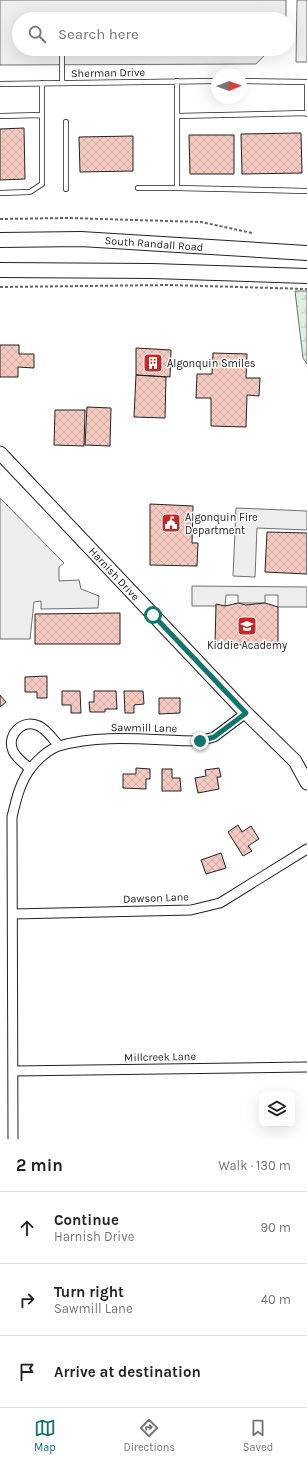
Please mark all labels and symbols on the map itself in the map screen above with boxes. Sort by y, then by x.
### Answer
street label: Sherman Drive [71,66,146,80]
north arrow [211,68,247,104]
street label: South Randall Road [104,234,204,254]
building icon: Algonquin Smiles [142,352,164,374]
place label: Algonquin Smiles [167,357,256,370]
place label: Algonquin Fire Department [185,511,258,537]
public building icon: Algonquin Fire Department [160,512,182,534]
street label: Harnish Drive [86,545,142,604]
route start [144,606,162,624]
school or university icon: Kiddie Academy [236,615,258,637]
place label: Kiddie Academy [207,639,287,652]
street label: Sawmill Lane [111,721,178,735]
route end [191,732,209,750]
street label: Dawson Lane [123,890,189,906]
street label: Millcreek Lane [124,1050,196,1064]

